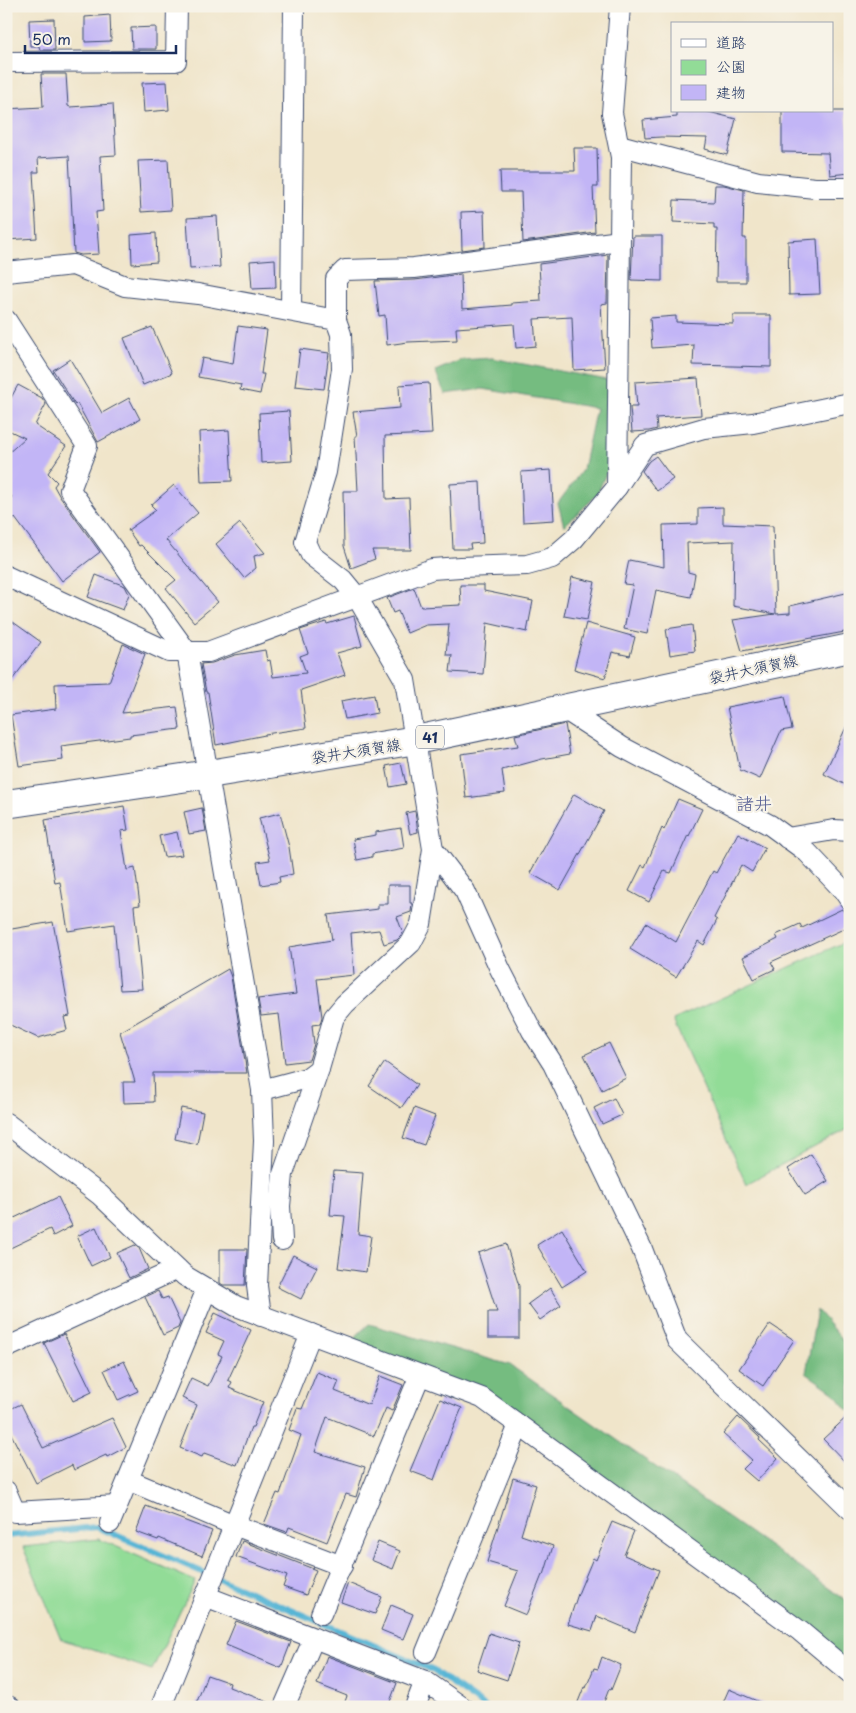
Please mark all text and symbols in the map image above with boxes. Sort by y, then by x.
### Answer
scale bar [25,22,176,54]
legend [671,22,834,112]
text: 50 m [32,27,71,50]
text: 道路 [716,30,746,53]
text: 公園 [716,54,746,77]
text: 建物 [716,80,746,103]
street label: 袋井大須賀線 [707,647,799,689]
road number: 41 [416,726,444,749]
street label: 袋井大須賀線 [310,732,402,768]
district label: 諸井 [736,789,772,816]

